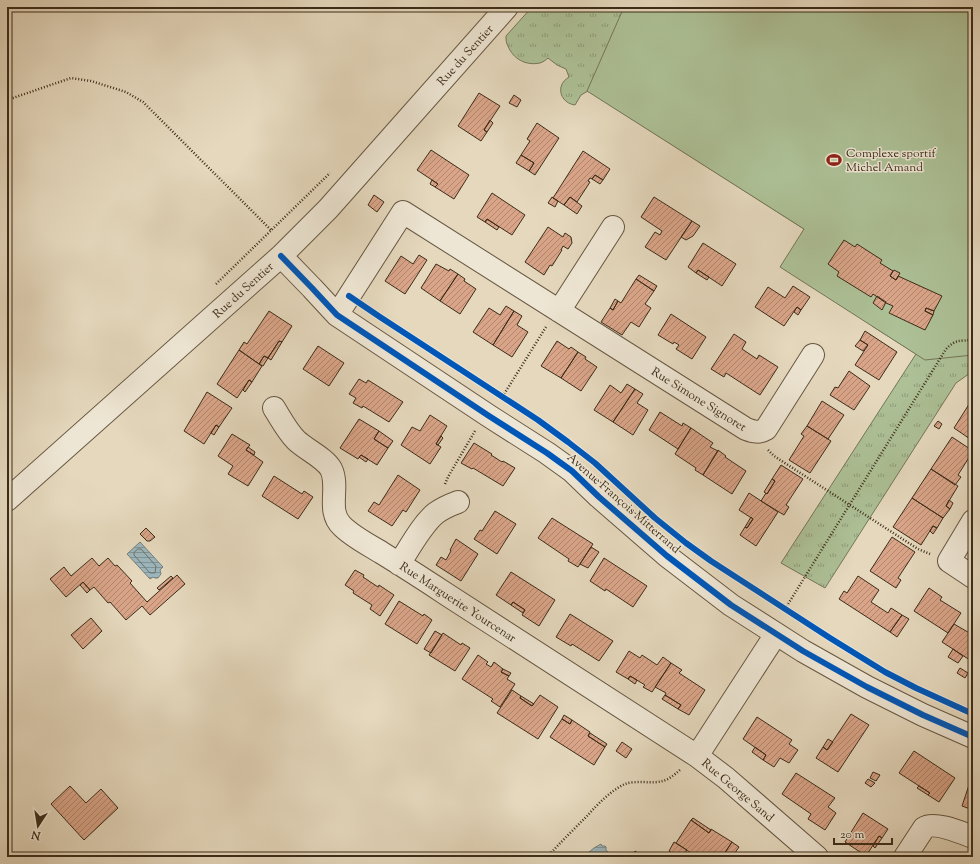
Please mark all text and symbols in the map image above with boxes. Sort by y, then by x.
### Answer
street label: Rue du Sentier [433,21,498,90]
place label: Complexe sportif Michel Amand [846,145,937,177]
sports icon: Complexe sportif Michel Amand [825,151,843,169]
street label: Rue du Sentier [209,258,279,323]
street label: Rue Simone Signoret [647,363,750,436]
street label: Avenue François Mitterrand [563,449,684,558]
street label: Rue Marguerite Yourcenar [396,558,520,648]
street label: Rue George Sand [697,755,778,827]
north arrow [18,806,58,846]
scale bar [834,820,892,846]
text: N [30,826,43,844]
text: 20 m [840,826,865,844]

